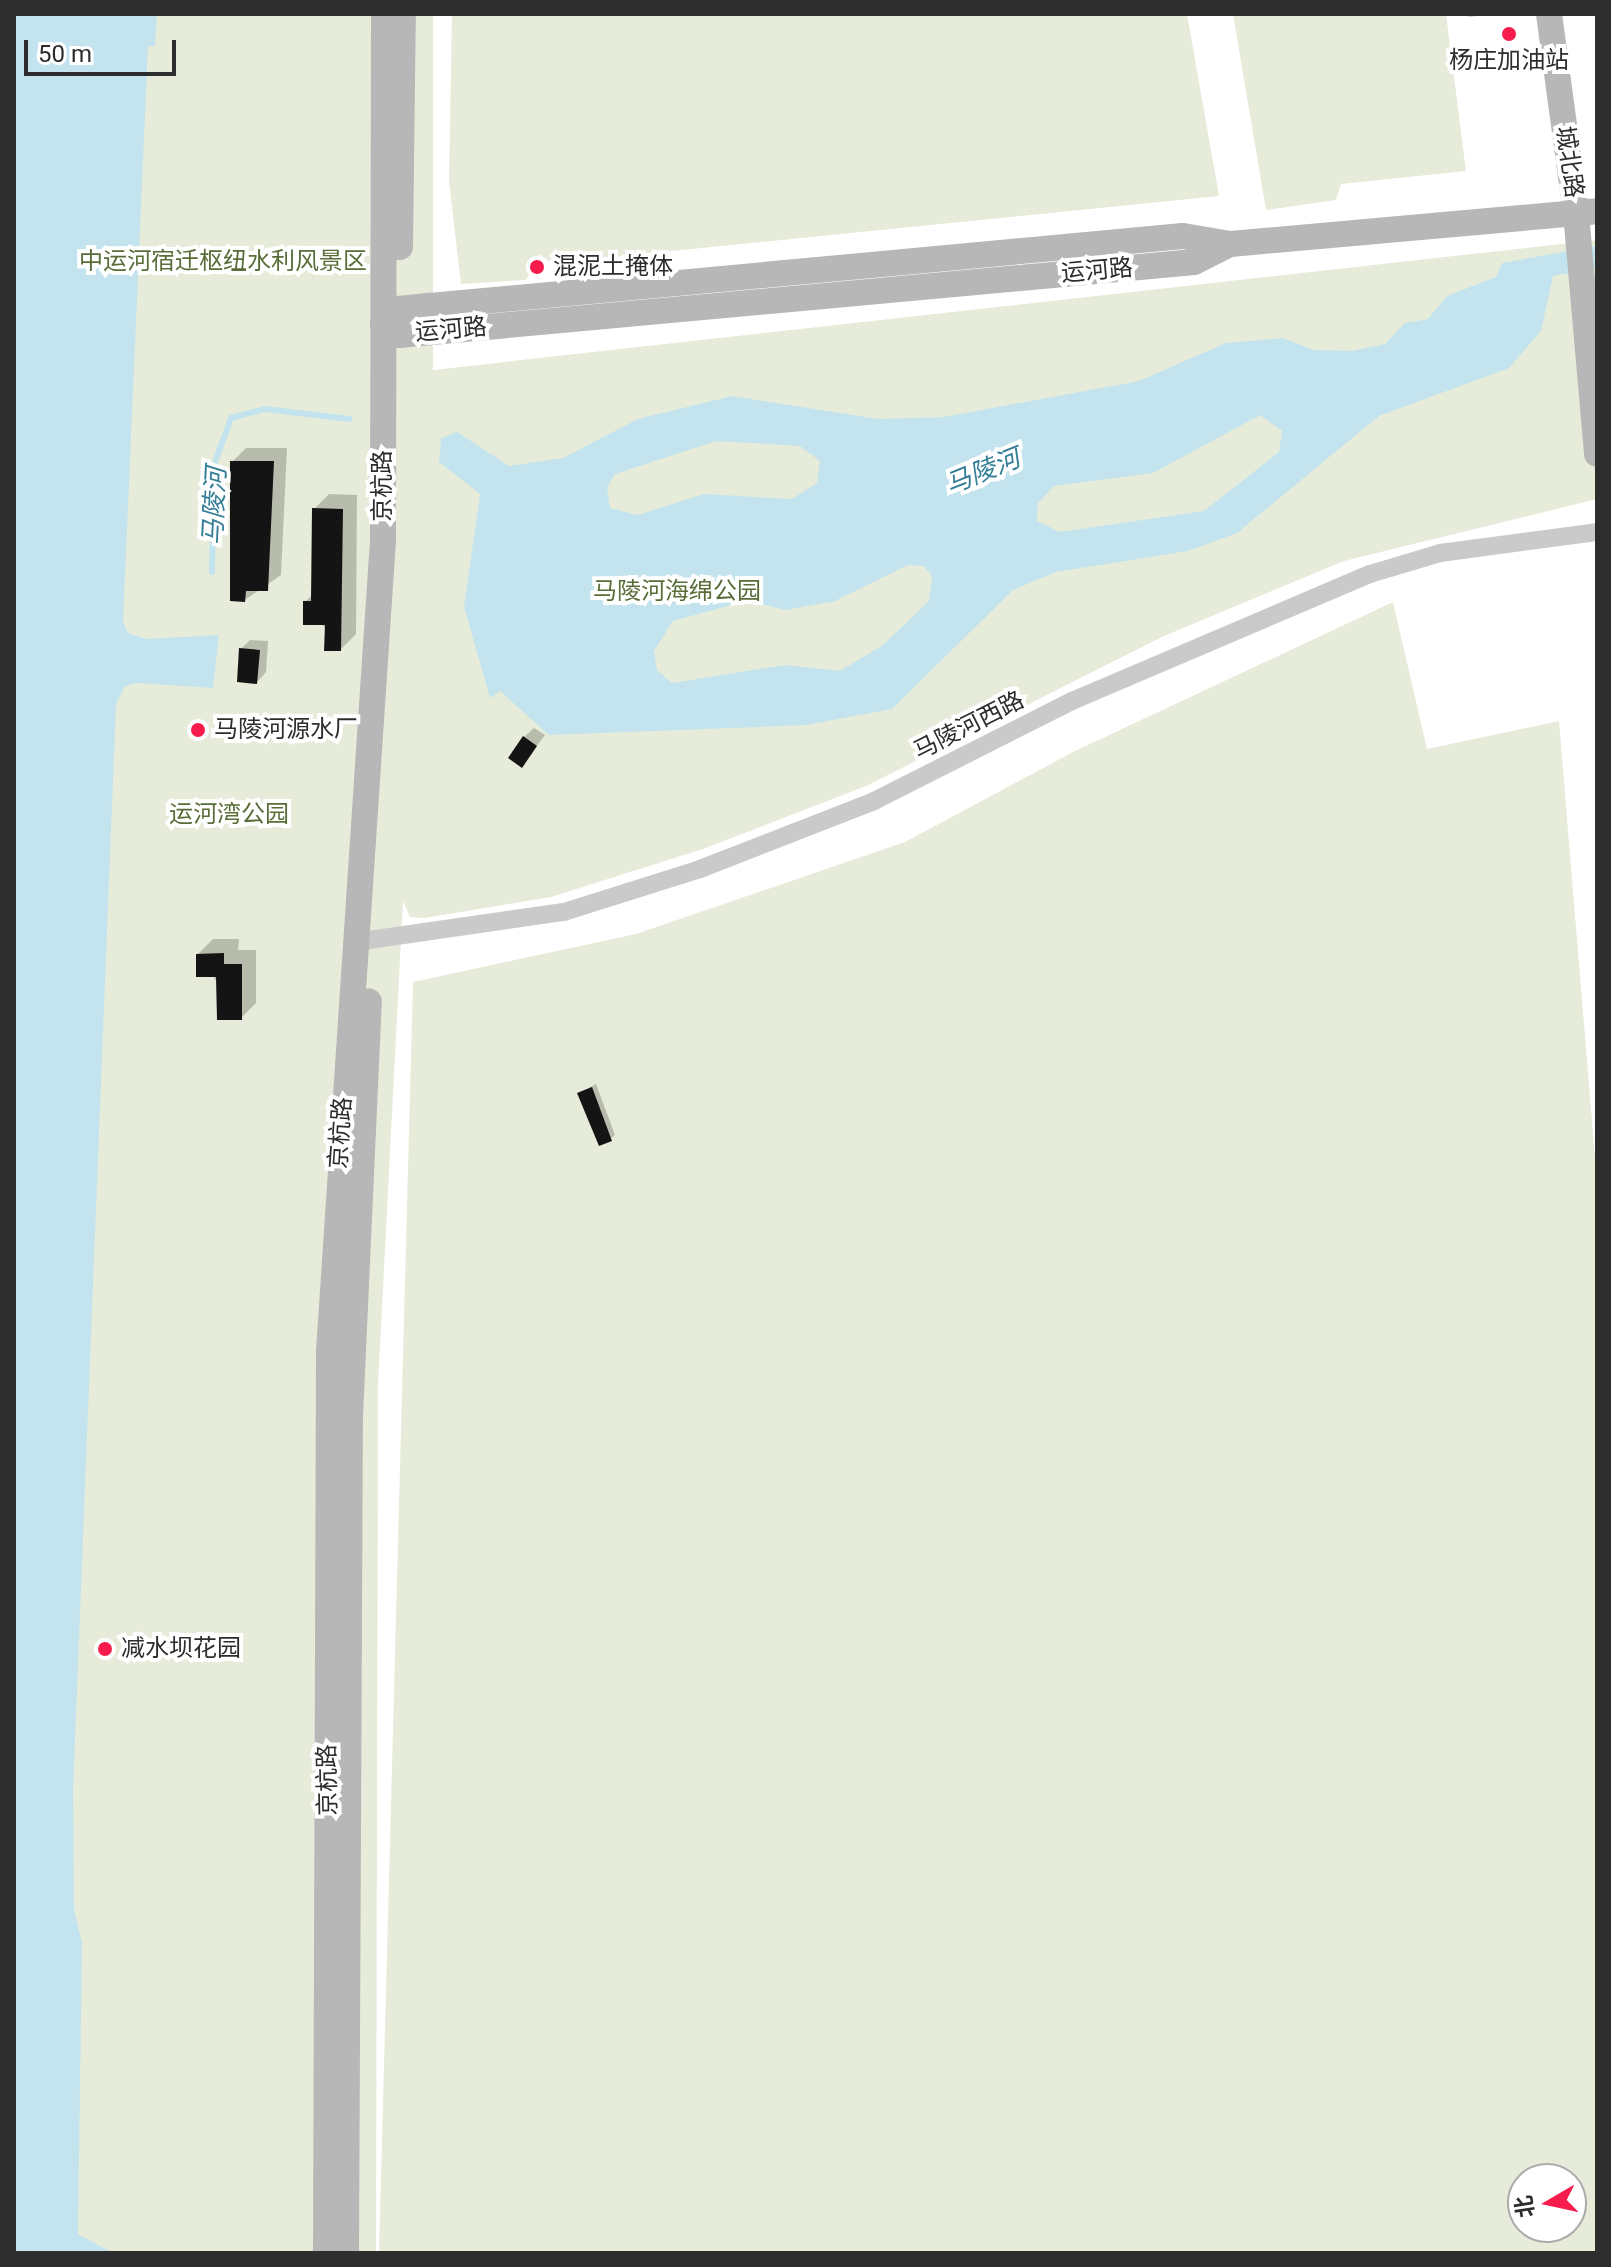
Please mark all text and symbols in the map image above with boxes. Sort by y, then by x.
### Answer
scale bar [28,24,180,74]
marker: 杨庄加油站 [1500,25,1518,43]
text: 50 m [38,40,92,68]
place label: 杨庄加油站 [1449,47,1569,75]
street label: 城北路 [1550,124,1588,200]
park label: 中运河宿迁枢纽水利风景区 [79,248,367,276]
place label: 混泥土掩体 [553,253,673,281]
street label: 运河路 [1060,254,1134,288]
marker: 混泥土掩体 [528,258,546,276]
street label: 运河路 [414,313,488,347]
water label: 马陵河 [941,443,1025,501]
street label: 京杭路 [369,450,397,522]
water label: 马陵河 [197,466,233,546]
park label: 马陵河海绵公园 [593,578,761,606]
street label: 马陵河西路 [909,686,1029,766]
place label: 马陵河源水厂 [214,716,358,744]
marker: 马陵河源水厂 [189,721,207,739]
park label: 运河湾公园 [169,801,289,829]
street label: 京杭路 [324,1096,358,1170]
place label: 减水坝花园 [121,1635,241,1663]
marker: 减水坝花园 [96,1640,114,1658]
street label: 京杭路 [313,1744,343,1816]
north arrow [1507,2163,1587,2243]
text: 北 [1511,2194,1539,2219]

